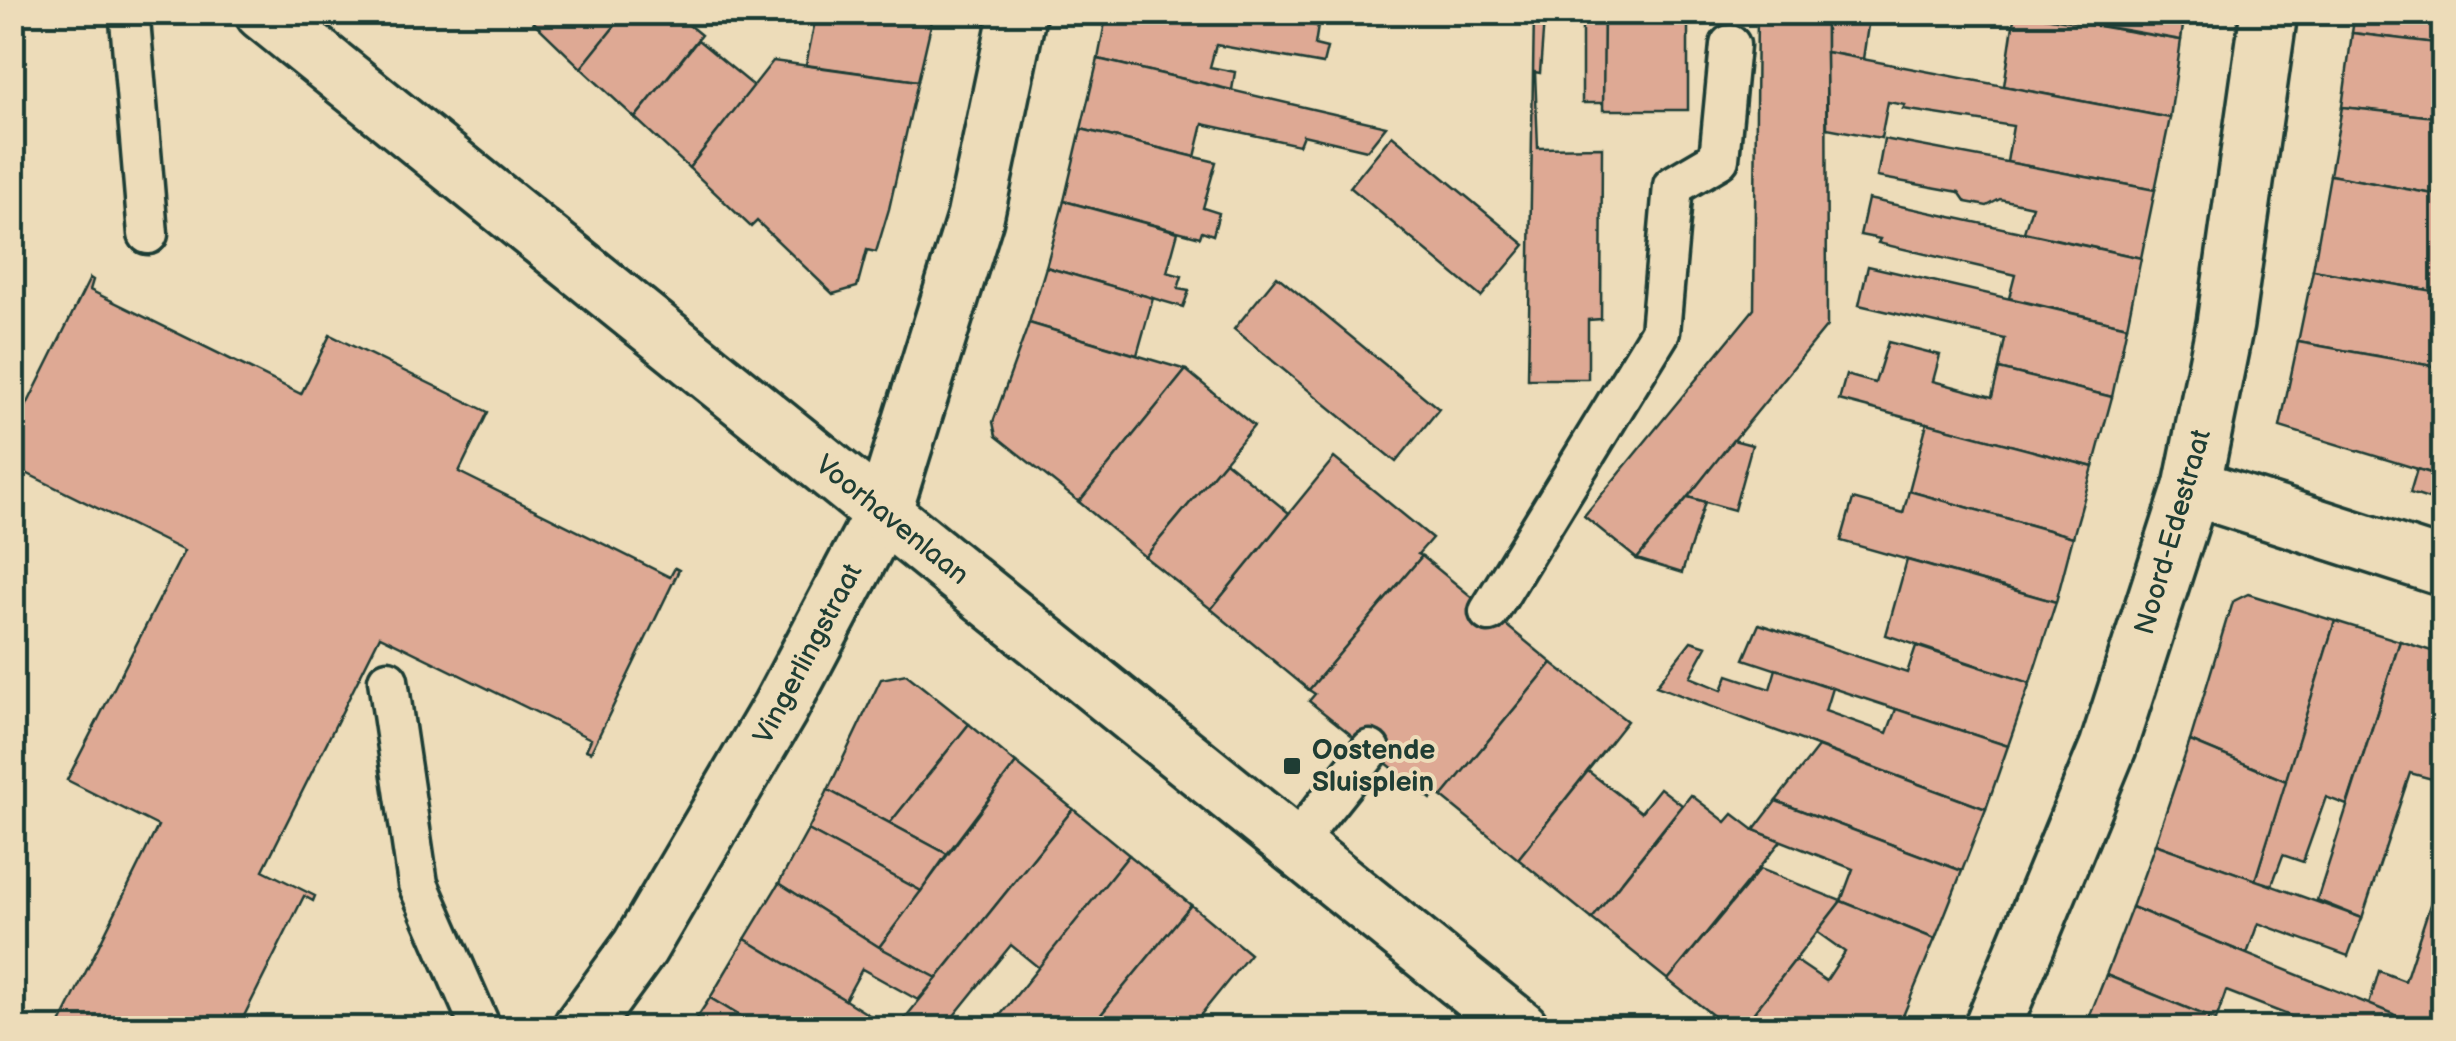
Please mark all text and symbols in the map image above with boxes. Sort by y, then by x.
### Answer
street label: Noord-Edestraat [2128,425,2218,638]
street label: Voorhavenlaan [809,448,975,592]
street label: Vingerlingstraat [747,558,870,750]
place label: Oostende Sluisplein [1312,734,1435,799]
marker: Oostende Sluisplein [1281,755,1303,777]

